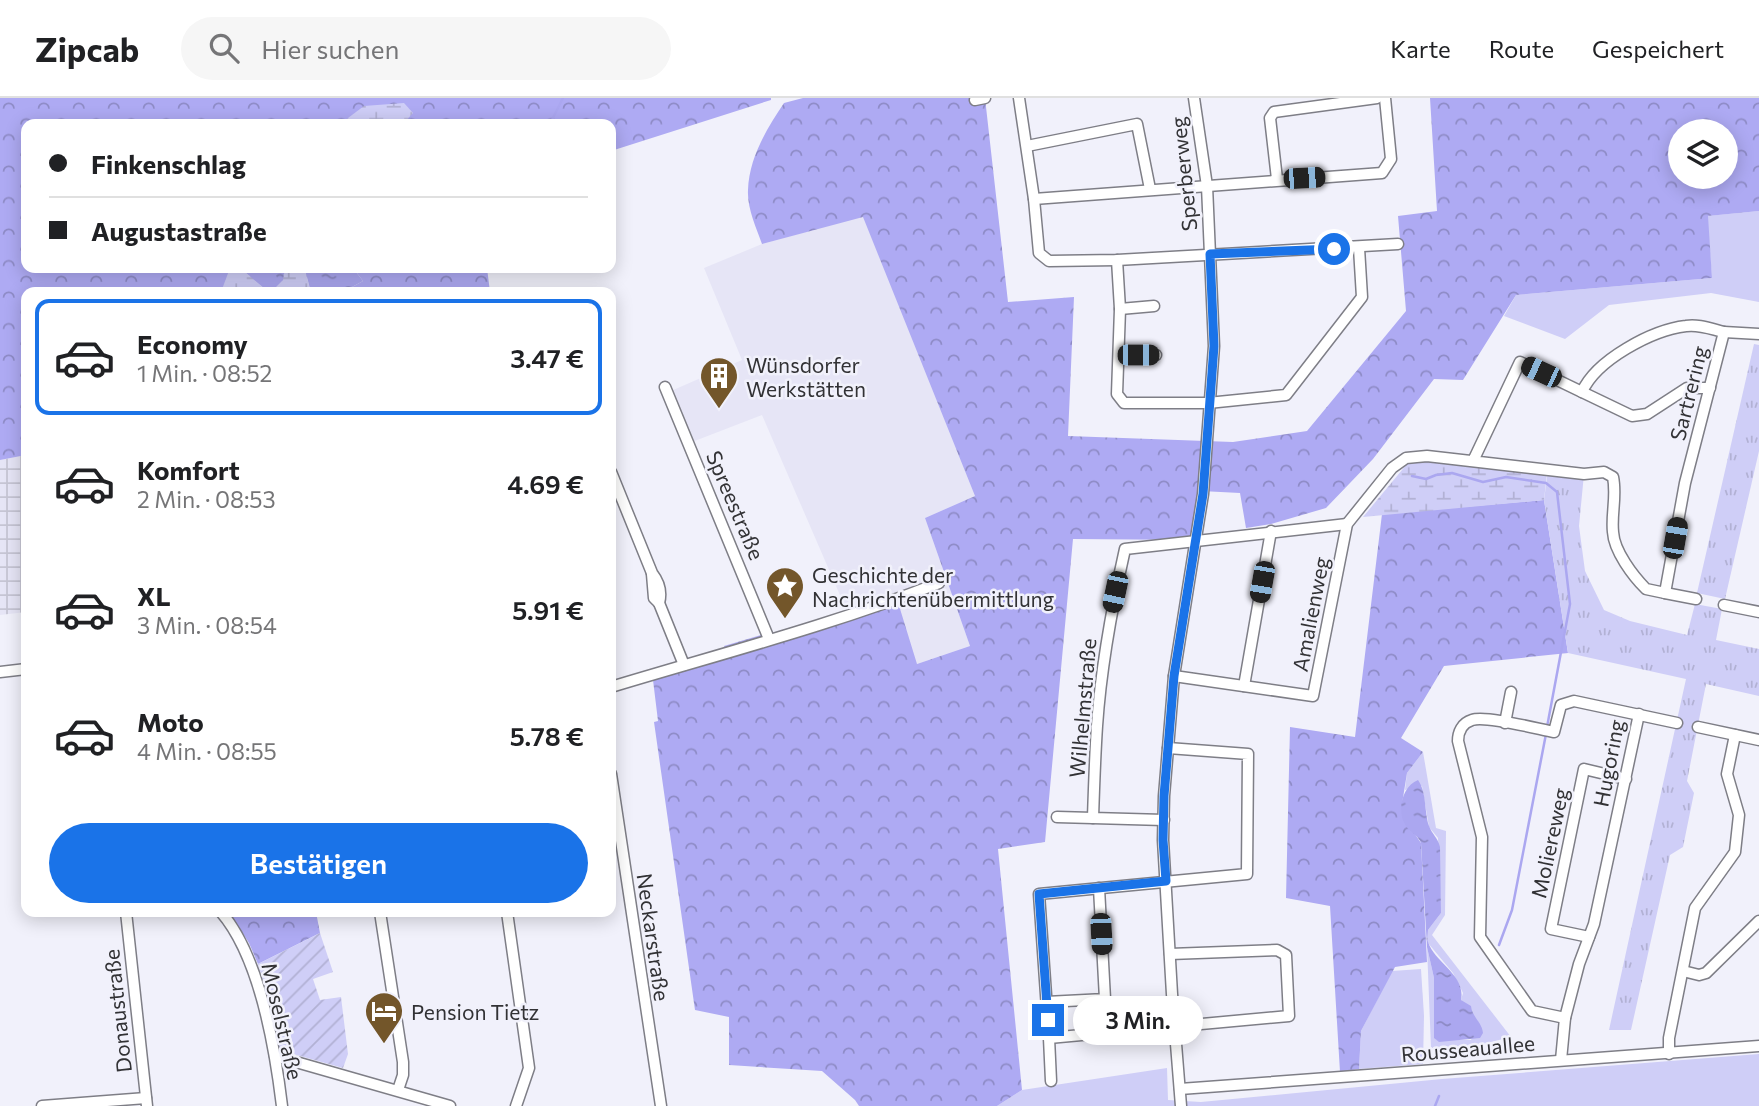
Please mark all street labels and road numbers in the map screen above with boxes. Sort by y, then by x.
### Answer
street label: Sperberweg [1165,116,1201,232]
street label: Sartrering [1664,343,1712,443]
street label: Spreestraße [702,447,770,563]
street label: Amalienweg [1287,555,1333,673]
street label: Wilhelmstraße [1063,637,1101,779]
street label: Hugoring [1587,717,1629,809]
street label: Moliereweg [1525,786,1573,900]
street label: Neckarstraße [633,872,675,1002]
street label: Donaustraße [98,948,136,1074]
street label: Moselstraße [257,960,309,1082]
street label: Rousseauallee [1400,1030,1536,1066]

